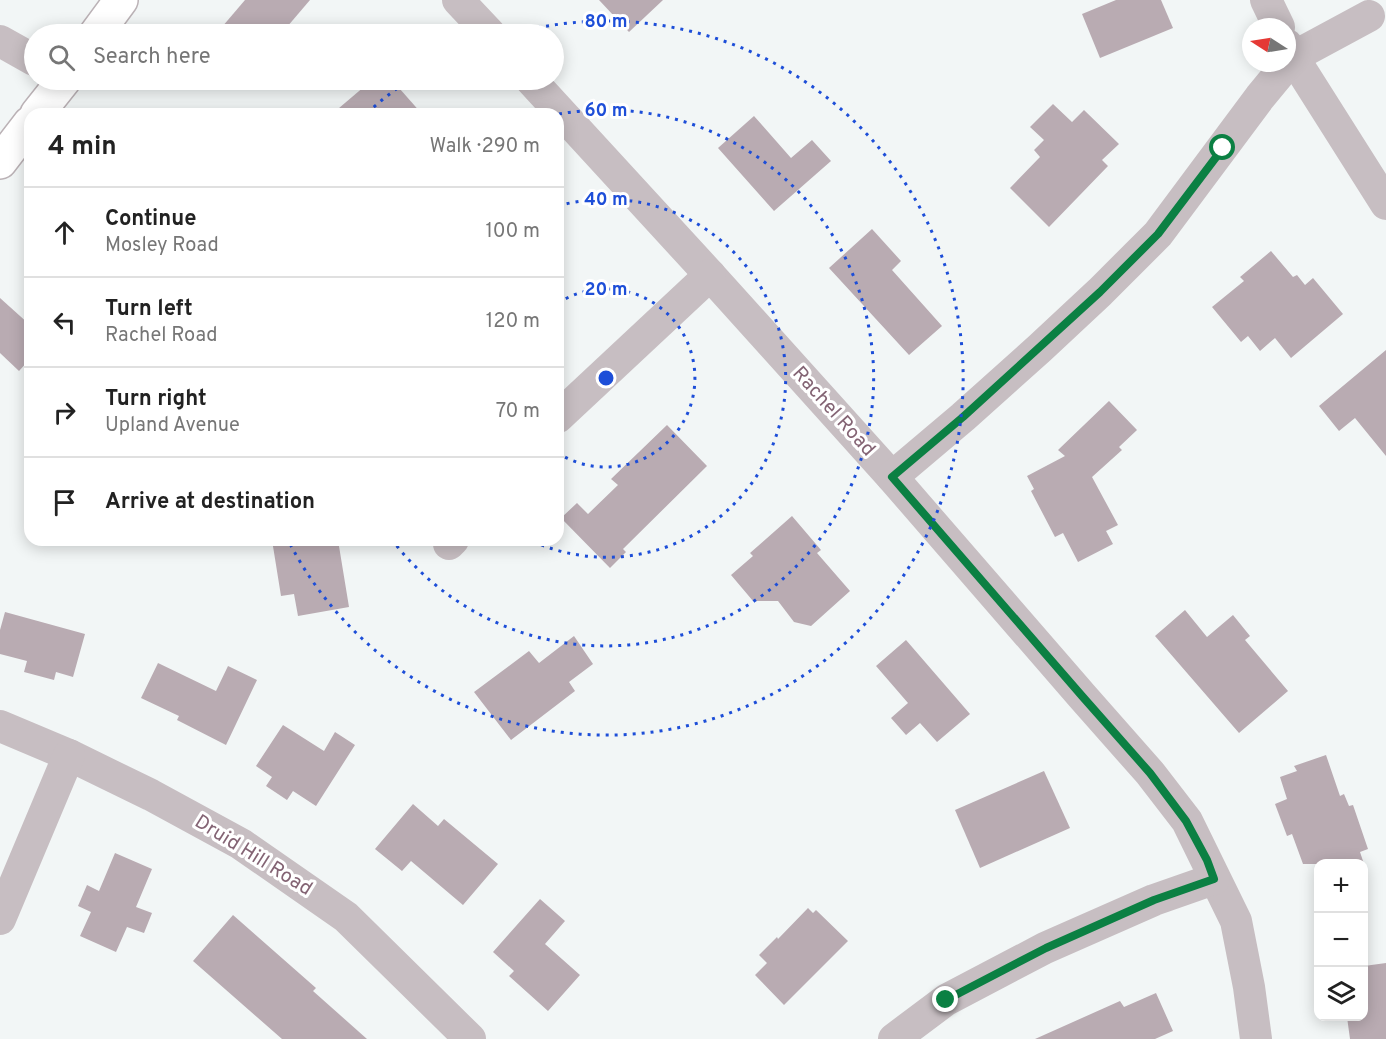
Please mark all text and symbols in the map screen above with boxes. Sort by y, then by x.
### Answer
text: 80 m [584,11,628,34]
north arrow [1242,18,1296,72]
search box [24,24,564,90]
icon: search [45,41,78,74]
text: Search here [93,44,211,71]
text: 60 m [584,100,628,123]
text: 4 min [48,131,117,164]
text: Walk · 290 m [429,134,540,160]
route start [1209,134,1235,160]
text: 40 m [584,189,628,212]
text: Continue [105,206,196,233]
icon: ahead [48,216,81,249]
text: 100 m [485,219,540,245]
text: Mosley Road [105,233,219,259]
text: 20 m [584,279,628,302]
text: Turn left [105,296,193,323]
icon: left [48,306,81,339]
text: 120 m [486,309,540,335]
text: Rachel Road [105,323,217,349]
street label: Rachel Road [786,362,880,462]
centre of rings [596,368,616,388]
text: Turn right [105,386,207,413]
icon: right [48,396,81,429]
text: 70 m [496,399,540,425]
text: Upland Avenue [105,413,240,439]
icon: arrive [48,486,81,519]
text: Arrive at destination [105,489,315,516]
street label: Druid Hill Road [189,809,317,903]
map controls [1314,859,1368,1021]
button: + [1314,859,1368,913]
button: − [1314,913,1368,967]
button: layers [1314,967,1368,1021]
route end [932,986,958,1012]

